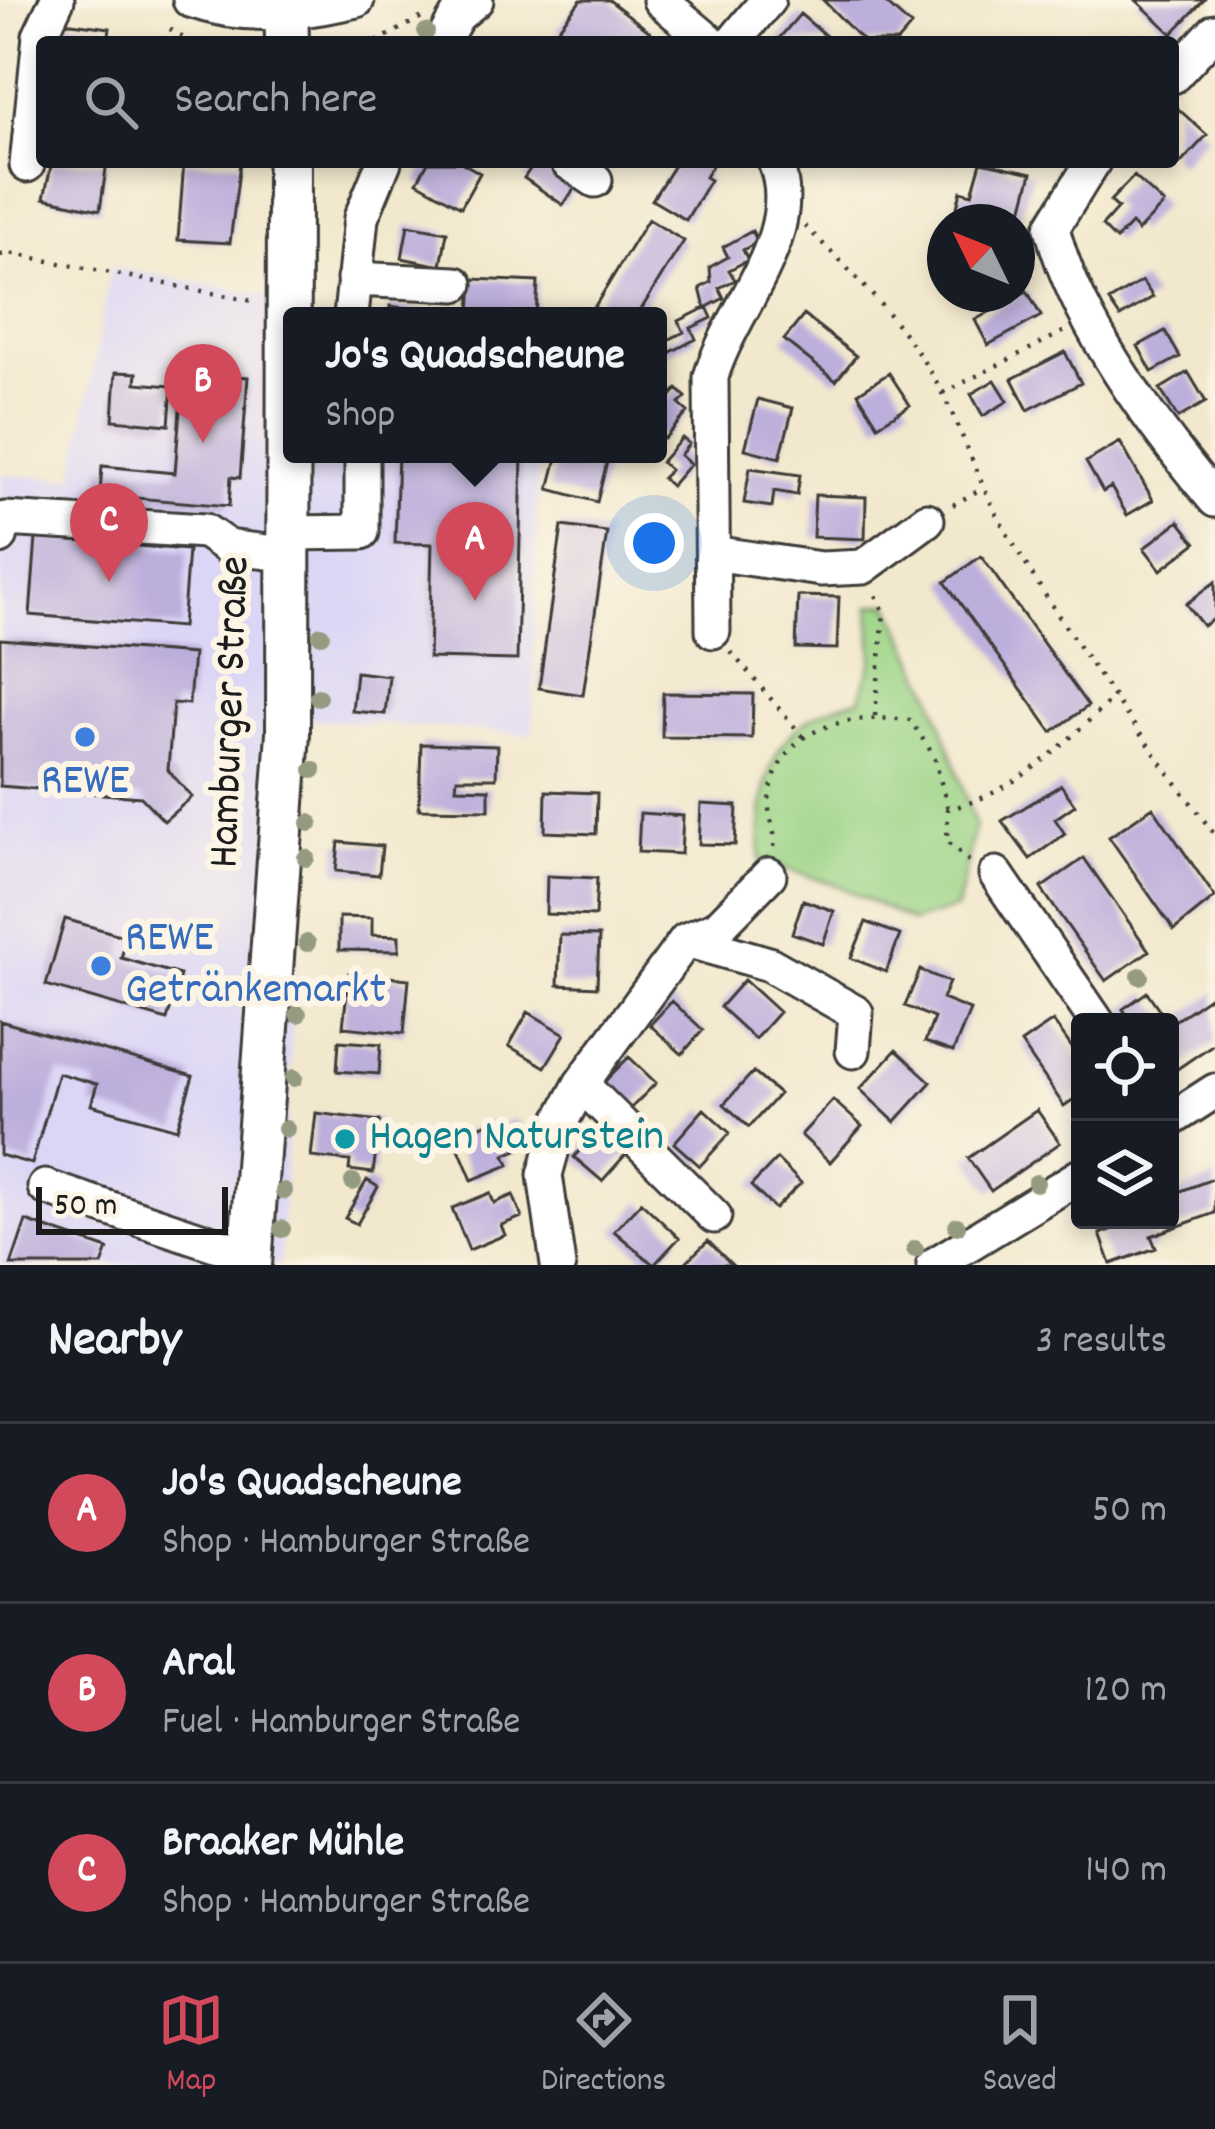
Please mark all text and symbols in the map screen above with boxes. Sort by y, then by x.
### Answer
search box [36,36,1179,168]
icon: search [78,69,144,135]
text: Search here [174,70,377,134]
north arrow [927,204,1035,312]
popup [283,307,667,463]
text: Jo's Quadscheune [325,326,625,390]
pin: B [164,344,242,443]
text: Shop [325,390,396,445]
pin: C [70,483,148,582]
pin: A [436,502,514,601]
your location [624,513,684,573]
street label: Hamburger Straße [195,555,269,869]
marker: REWE [72,724,98,750]
place label: REWE [41,751,129,815]
place label: REWE Getränkemarkt [125,908,386,1024]
marker: REWE Getränkemarkt [88,953,114,979]
map controls [1071,1013,1179,1229]
button: locate [1071,1013,1179,1121]
place label: Hagen Naturstein [369,1107,664,1171]
button: layers [1071,1121,1179,1229]
marker: Hagen Naturstein [332,1126,358,1152]
scale bar [36,1181,228,1234]
text: 50 m [54,1184,118,1231]
text: Nearby [48,1307,181,1379]
text: 3 results [1036,1316,1167,1371]
text: Jo's Quadscheune [162,1453,462,1517]
text: A [76,1485,98,1540]
text: 50 m [1092,1485,1167,1540]
text: Shop · Hamburger Straße [162,1517,530,1572]
text: Aral [162,1633,235,1697]
text: B [78,1665,96,1720]
text: 120 m [1084,1665,1167,1720]
text: Fuel · Hamburger Straße [162,1697,520,1752]
text: Braaker Mühle [162,1813,404,1877]
text: C [77,1845,97,1900]
text: 140 m [1085,1845,1167,1900]
text: Shop · Hamburger Straße [162,1877,530,1932]
tab: Map [158,1987,224,2106]
tab: Directions [541,1987,666,2106]
tab: Saved [983,1987,1057,2106]

